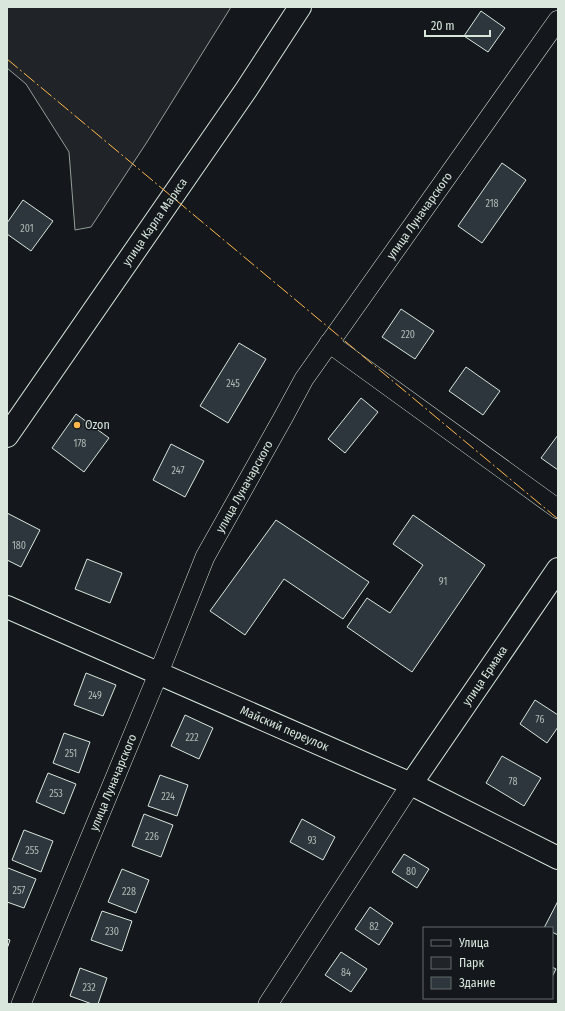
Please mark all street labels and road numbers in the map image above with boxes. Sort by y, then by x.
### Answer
street label: улица Луначарского [384,169,455,262]
street label: улица Карла Маркса [120,175,190,269]
street label: улица Луначарского [213,438,276,535]
street label: улица Ермака [460,643,510,708]
street label: Майский переулок [238,703,331,754]
street label: улица Луначарского [87,732,139,833]

